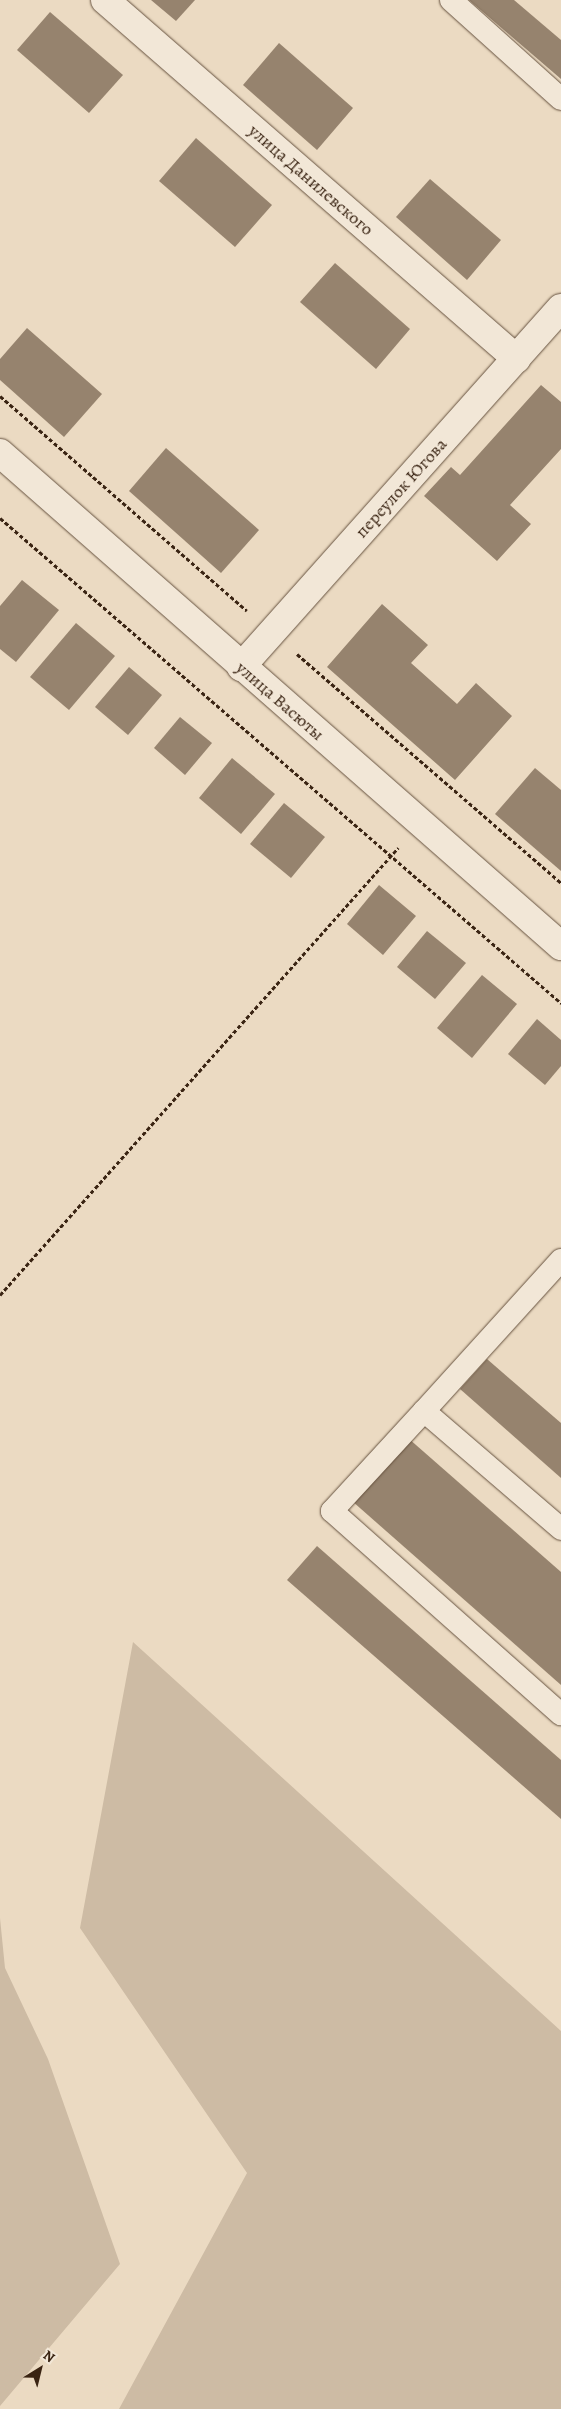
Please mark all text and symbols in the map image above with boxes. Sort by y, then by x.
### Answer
street label: улица Данилевского [244,120,378,240]
street label: переулок Югова [351,434,451,542]
street label: улица Васюты [232,657,328,745]
north arrow [15,2344,65,2394]
text: N [39,2346,59,2367]

